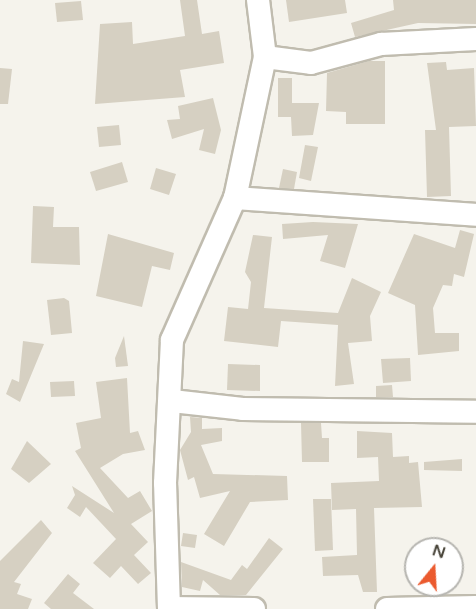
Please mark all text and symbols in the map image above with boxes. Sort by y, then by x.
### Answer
north arrow [404,537,464,597]
text: N [430,540,448,563]

